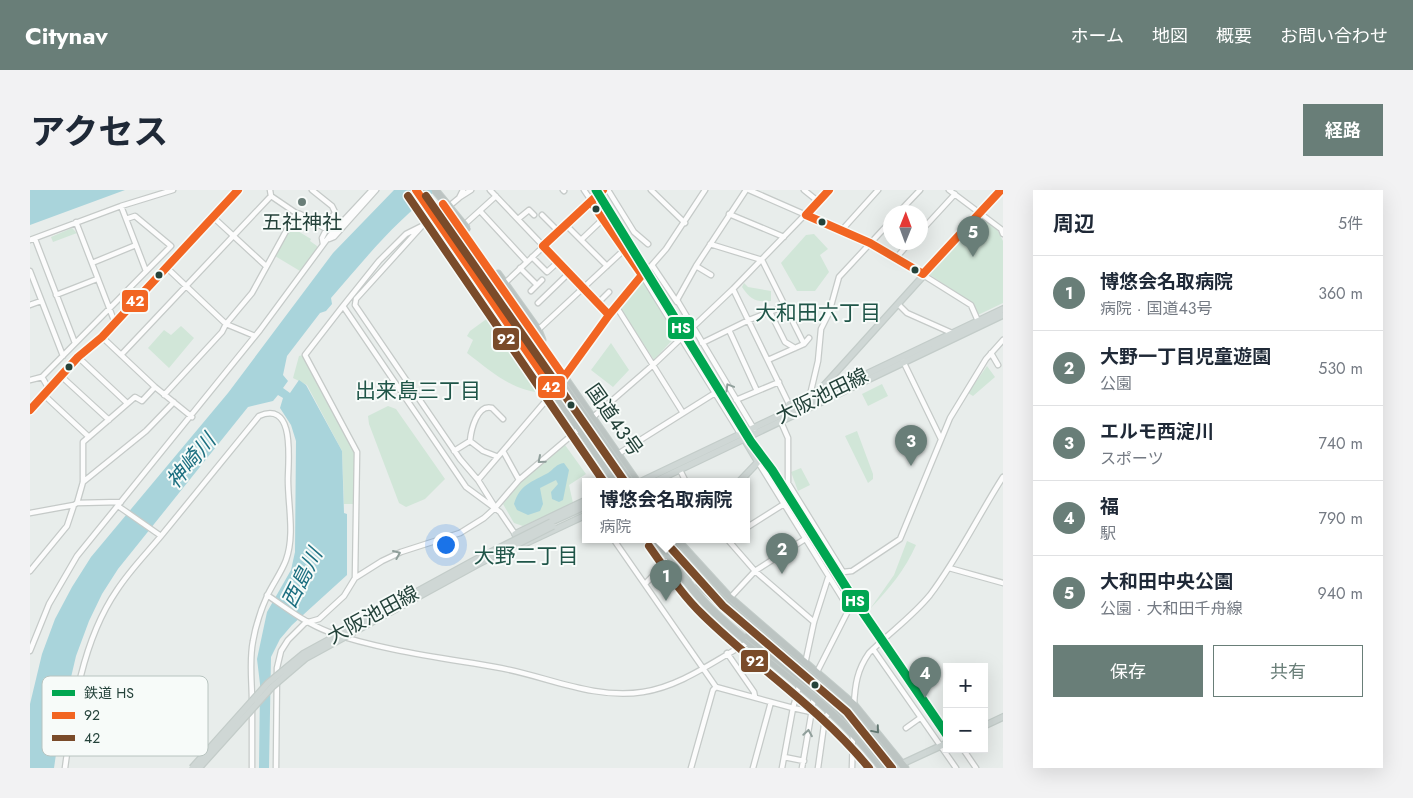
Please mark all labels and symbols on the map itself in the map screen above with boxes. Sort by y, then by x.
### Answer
marker: 五社神社 [296,196,308,208]
unlabelled marker [591,204,601,214]
north arrow [883,205,928,250]
place label: 五社神社 [262,208,342,237]
pin: 5 [957,216,989,257]
unlabelled marker [817,217,827,227]
unlabelled marker [910,265,920,275]
unlabelled marker [154,270,164,280]
line badge: 42 [121,289,149,313]
text: 42 [126,291,144,311]
district label: 大和田六丁目 [755,298,881,328]
line badge: HS [667,316,695,340]
text: HS [671,318,691,338]
line badge: 92 [492,327,520,351]
text: 92 [497,329,515,349]
street label: 大阪池田線 [771,361,873,431]
unlabelled marker [64,362,74,372]
line badge: 42 [537,375,566,399]
district label: 出来島三丁目 [355,376,481,406]
text: 42 [542,377,560,397]
street label: 国道43号 [578,378,650,462]
one-way arrow [725,384,735,393]
unlabelled marker [566,400,576,410]
pin: 3 [895,425,927,466]
water label: 神崎川 [159,426,224,495]
one-way arrow [538,454,547,463]
your location [433,532,459,558]
pin: 2 [766,533,798,574]
water label: 西島川 [274,541,331,613]
district label: 大野二丁目 [474,541,579,571]
one-way arrow [392,550,401,560]
pin: 1 [650,560,682,601]
street label: 大阪池田線 [322,579,424,651]
line badge: HS [841,589,870,613]
text: HS [845,591,865,611]
line badge: 92 [740,649,769,673]
text: 92 [746,651,764,671]
pin: 4 [909,657,941,698]
legend [42,676,208,756]
unlabelled marker [810,680,820,690]
text: 鉄道 HS [84,683,134,703]
text: 92 [84,705,100,725]
one-way arrow [870,725,879,734]
text: 42 [84,728,100,748]
one-way arrow [802,729,813,737]

